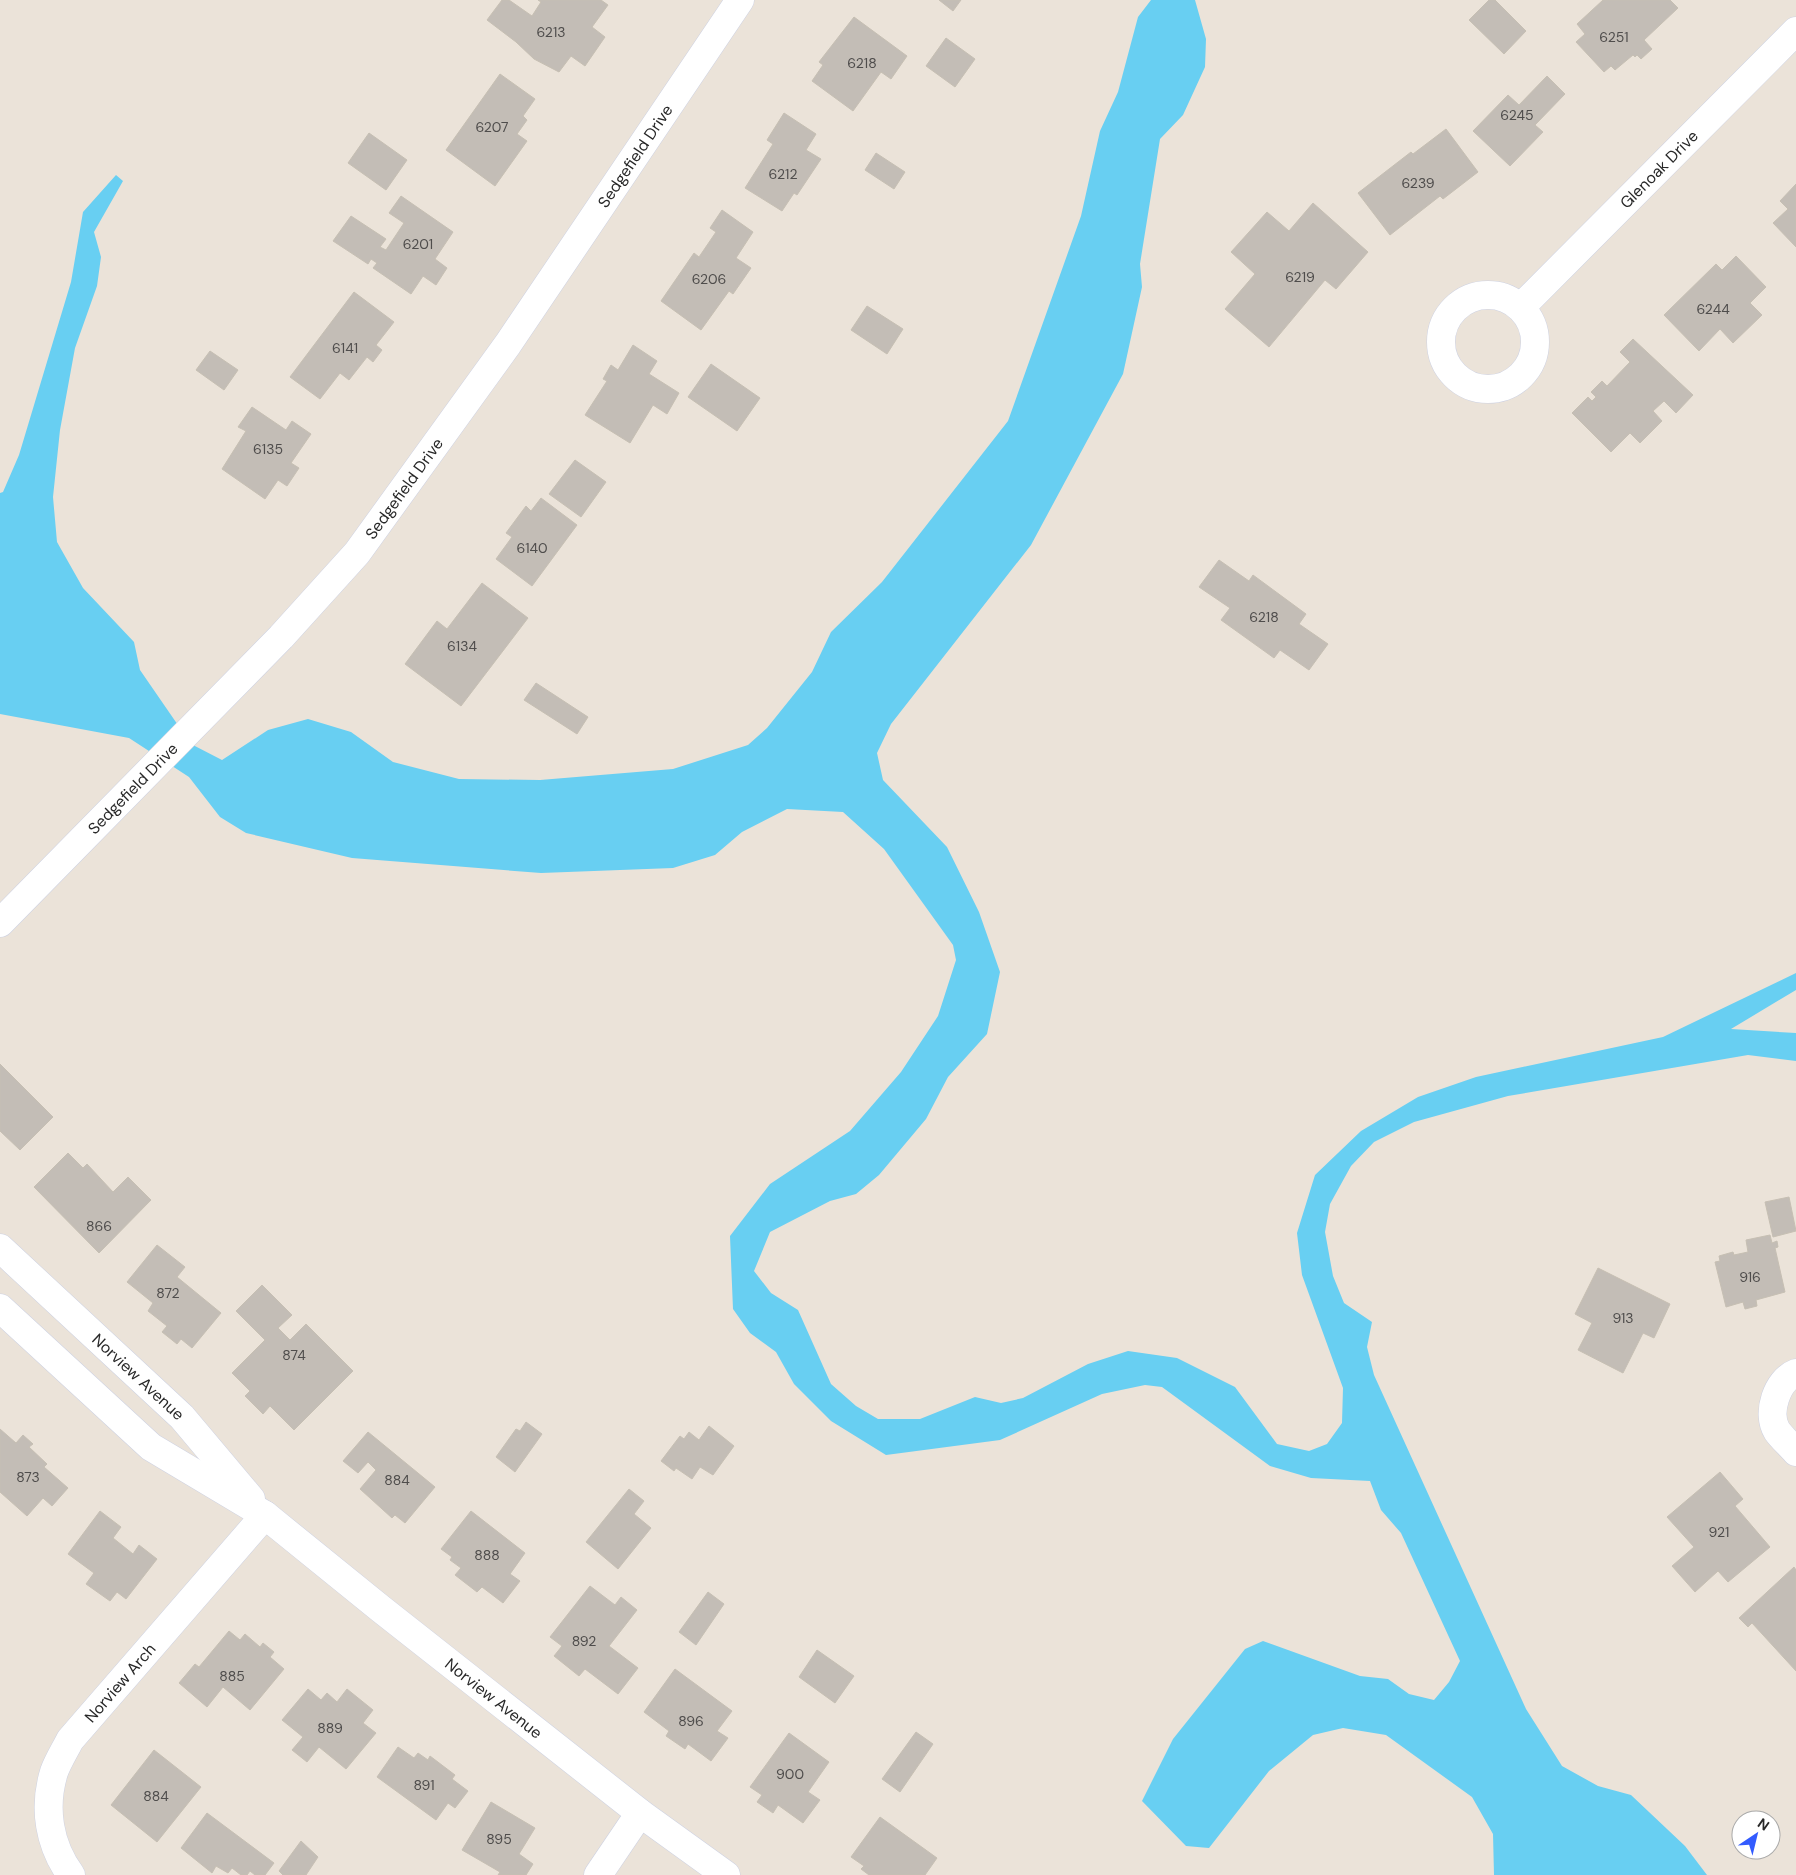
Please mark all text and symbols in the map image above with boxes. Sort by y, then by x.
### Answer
house number: 6213 [536,23,566,41]
house number: 6251 [1599,28,1629,46]
house number: 6218 [847,54,877,72]
street label: Sedgefield Drive [593,100,678,212]
house number: 6245 [1500,106,1534,124]
house number: 6207 [475,118,509,136]
street label: Glenoak Drive [1615,126,1703,213]
house number: 6212 [769,165,797,183]
house number: 6239 [1401,174,1435,192]
house number: 6201 [403,235,433,253]
house number: 6219 [1285,268,1315,286]
house number: 6206 [692,270,726,288]
house number: 6244 [1696,300,1730,318]
house number: 6141 [332,339,358,357]
street label: Sedgefield Drive [360,434,448,543]
house number: 6135 [253,440,283,458]
house number: 6140 [516,539,548,557]
house number: 6218 [1249,608,1279,626]
house number: 6134 [447,637,477,655]
street label: Sedgefield Drive [83,738,182,839]
house number: 866 [86,1217,112,1235]
house number: 916 [1739,1268,1761,1286]
house number: 872 [156,1284,180,1302]
house number: 913 [1612,1309,1634,1327]
street label: Norview Avenue [88,1329,189,1425]
house number: 874 [282,1346,306,1364]
house number: 873 [16,1468,40,1486]
house number: 884 [384,1471,410,1489]
house number: 921 [1709,1523,1730,1541]
house number: 888 [474,1546,500,1564]
house number: 892 [572,1632,596,1650]
street label: Norview Arch [80,1639,160,1727]
street label: Norview Avenue [441,1653,547,1743]
house number: 885 [219,1667,245,1685]
house number: 896 [678,1712,704,1730]
house number: 889 [317,1719,343,1737]
house number: 900 [776,1765,804,1783]
house number: 891 [413,1776,435,1794]
house number: 884 [143,1787,169,1805]
north arrow [1731,1810,1781,1860]
text: N [1754,1814,1773,1835]
house number: 895 [486,1830,512,1848]

